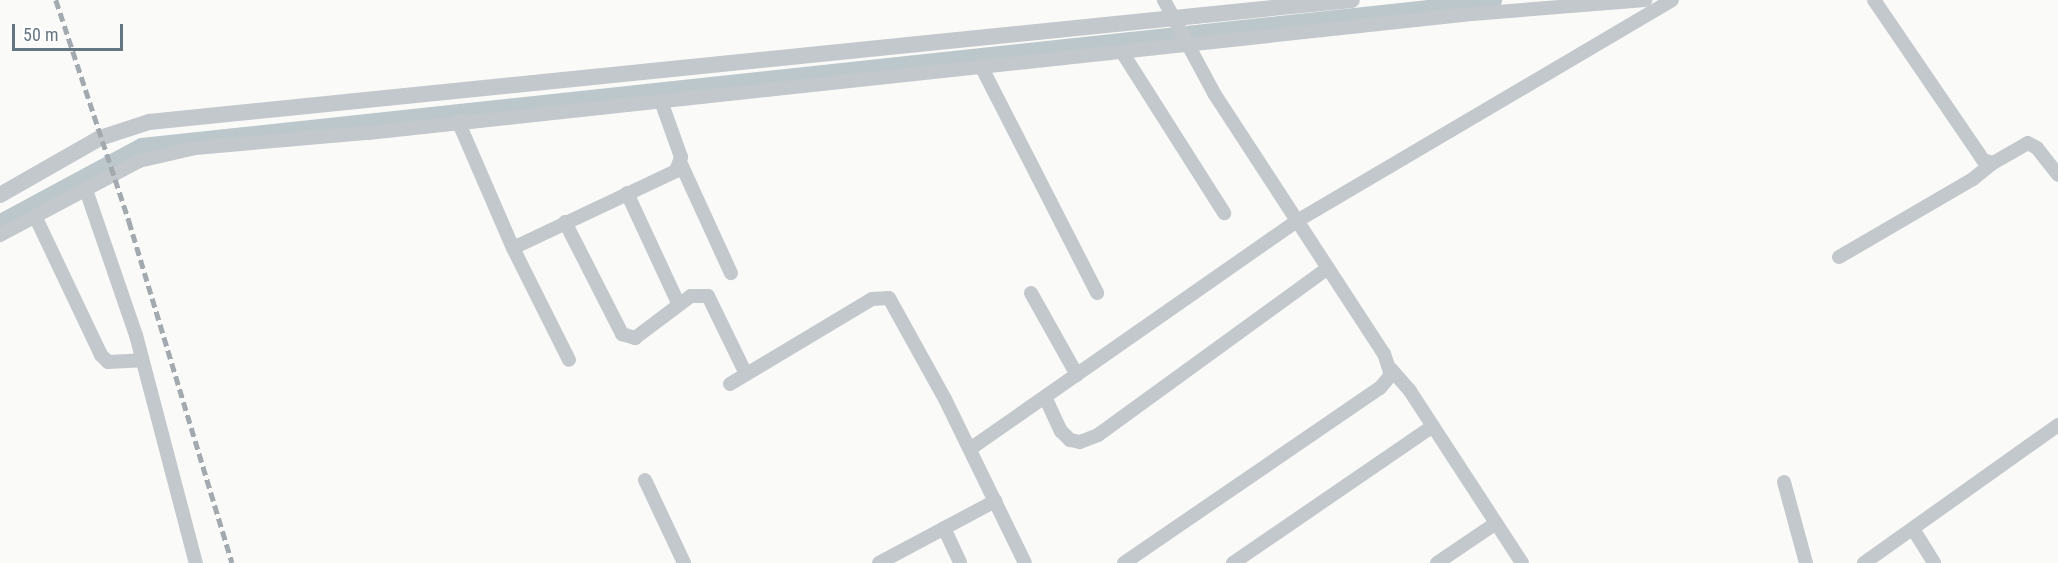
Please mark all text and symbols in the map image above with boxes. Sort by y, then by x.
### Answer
scale bar [15,12,126,50]
text: 50 m [23,24,58,45]

